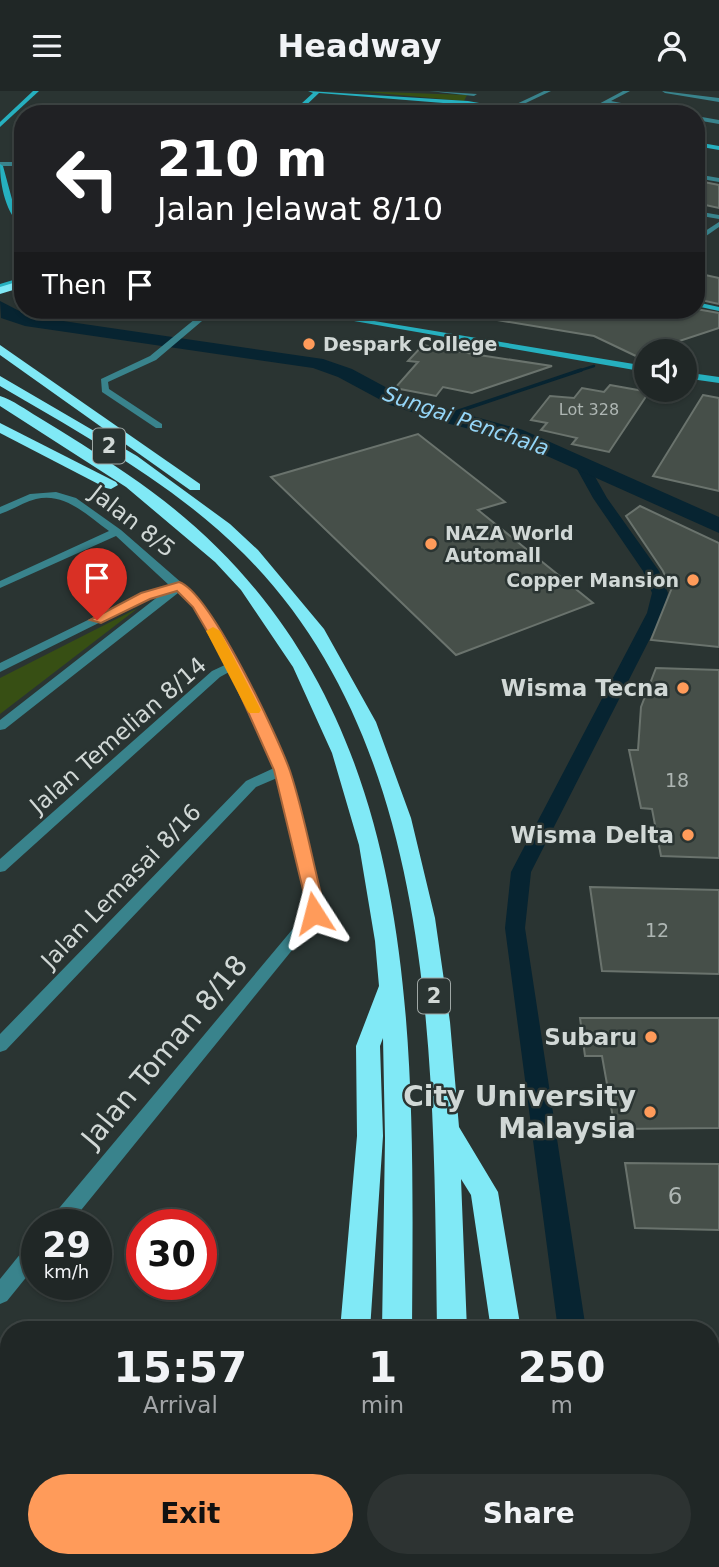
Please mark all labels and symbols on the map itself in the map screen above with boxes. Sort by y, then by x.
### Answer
place label: Despark College [323,333,497,355]
marker: Despark College [301,336,317,352]
water label: Sungai Penchala [380,381,552,461]
house number: Lot 328 [559,400,619,419]
road number: 2 [93,429,125,463]
street label: Jalan 8/5 [84,479,181,562]
place label: NAZA World Automall [445,522,574,566]
marker: NAZA World Automall [423,536,439,552]
pin [67,548,127,620]
place label: Copper Mansion [506,569,679,591]
marker: Copper Mansion [685,572,701,588]
street label: Jalan Temelian 8/14 [23,652,211,820]
place label: Wisma Tecna [501,675,669,701]
marker: Wisma Tecna [675,680,691,696]
house number: 18 [665,769,689,791]
street label: Jalan Lemasai 8/16 [35,799,206,975]
place label: Wisma Delta [510,822,674,848]
marker: Wisma Delta [680,827,696,843]
position arrow [277,876,351,950]
house number: 12 [645,919,669,941]
street label: Jalan Toman 8/18 [73,949,254,1156]
road number: 2 [418,979,450,1013]
place label: Subaru [544,1024,637,1050]
marker: Subaru [643,1029,659,1045]
place label: City University Malaysia [403,1080,636,1145]
marker: City University Malaysia [642,1104,658,1120]
house number: 6 [668,1183,682,1209]
speed limit sign: 30 [126,1209,217,1300]

